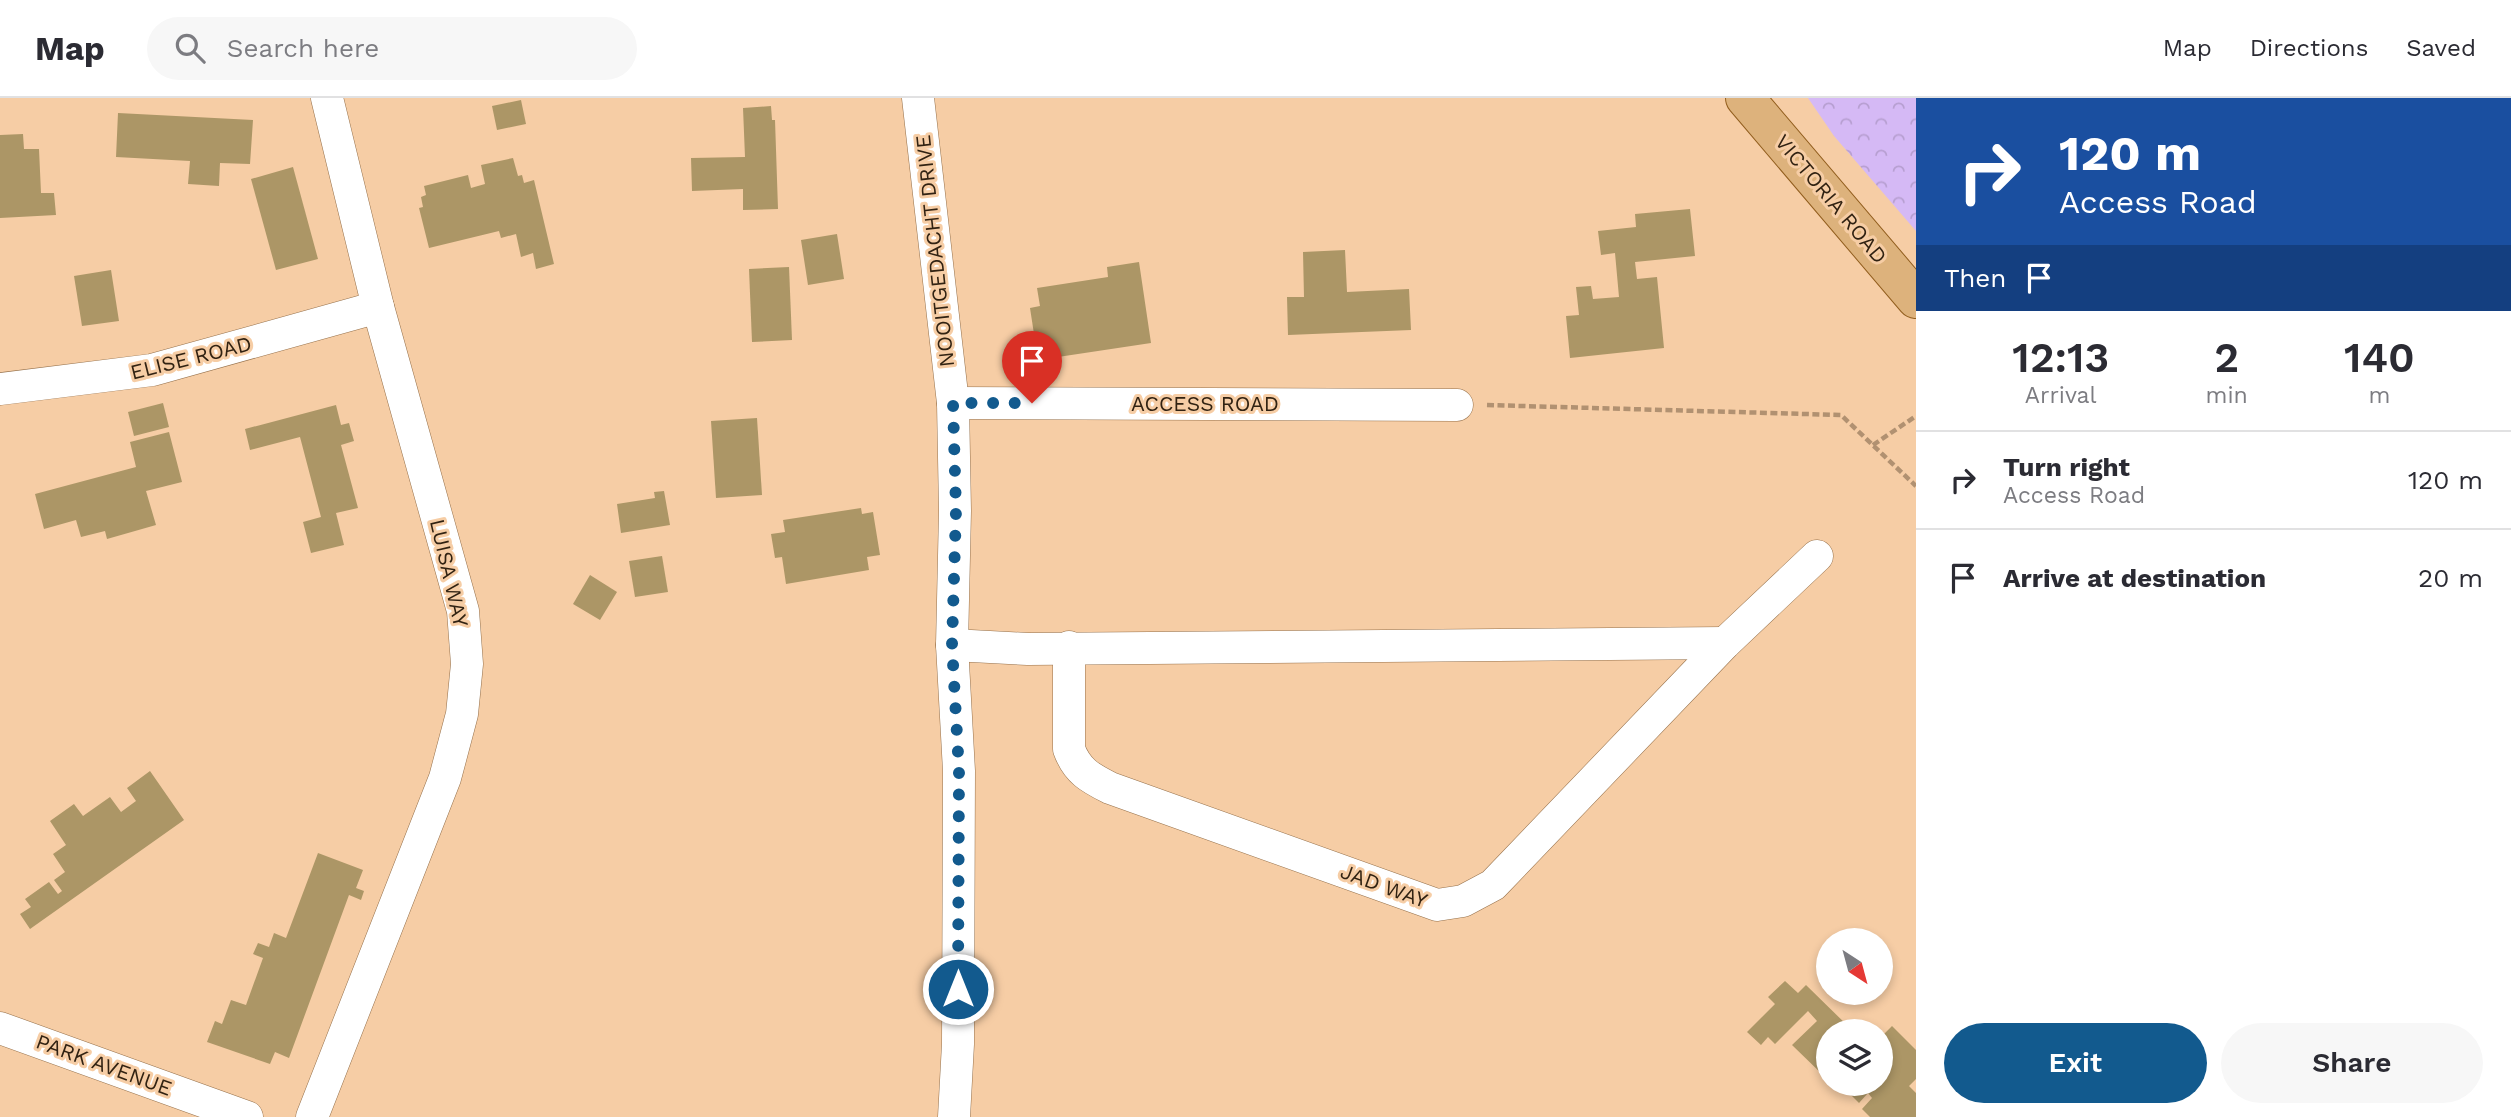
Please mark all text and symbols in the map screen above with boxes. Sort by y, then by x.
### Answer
search box [147,17,637,80]
text: Map [35,29,105,68]
icon: search [171,29,209,67]
text: Search here [227,33,379,63]
text: Map [2163,34,2212,62]
text: Directions [2250,34,2368,62]
text: Saved [2406,34,2476,62]
text: 120 m [2059,124,2201,182]
icon: right [1944,126,2035,217]
street label: VICTORIA ROAD [1770,129,1893,268]
street label: NOOITGEDACHT DRIVE [910,134,959,368]
text: Access Road [2059,183,2257,221]
icon: arrive [2020,259,2058,297]
text: Then [1944,263,2006,293]
street label: ELISE ROAD [128,330,254,385]
pin [1002,331,1062,403]
text: 12:13 [2012,333,2109,382]
text: 2 [2214,333,2239,382]
text: 140 [2344,333,2415,382]
icon: arrive [1013,342,1051,380]
text: Arrival [2025,382,2097,409]
text: min [2206,382,2248,409]
text: m [2368,382,2390,409]
street label: ACCESS ROAD [1131,391,1279,416]
text: Turn right [2003,452,2130,482]
icon: right [1944,461,1982,499]
text: 120 m [2408,465,2483,495]
text: Access Road [2003,482,2145,509]
street label: LUISA WAY [425,516,474,629]
icon: arrive [1944,559,1982,597]
text: Arrive at destination [2003,563,2266,593]
text: 20 m [2418,563,2483,593]
street label: JAD WAY [1337,858,1431,913]
north arrow [1816,928,1894,1004]
map controls [1816,928,1893,1096]
position arrow [921,952,995,1026]
button: layers [1816,1019,1893,1096]
button: Exit [1944,1023,2207,1103]
button: Share [2221,1023,2483,1103]
street label: PARK AVENUE [33,1028,176,1101]

